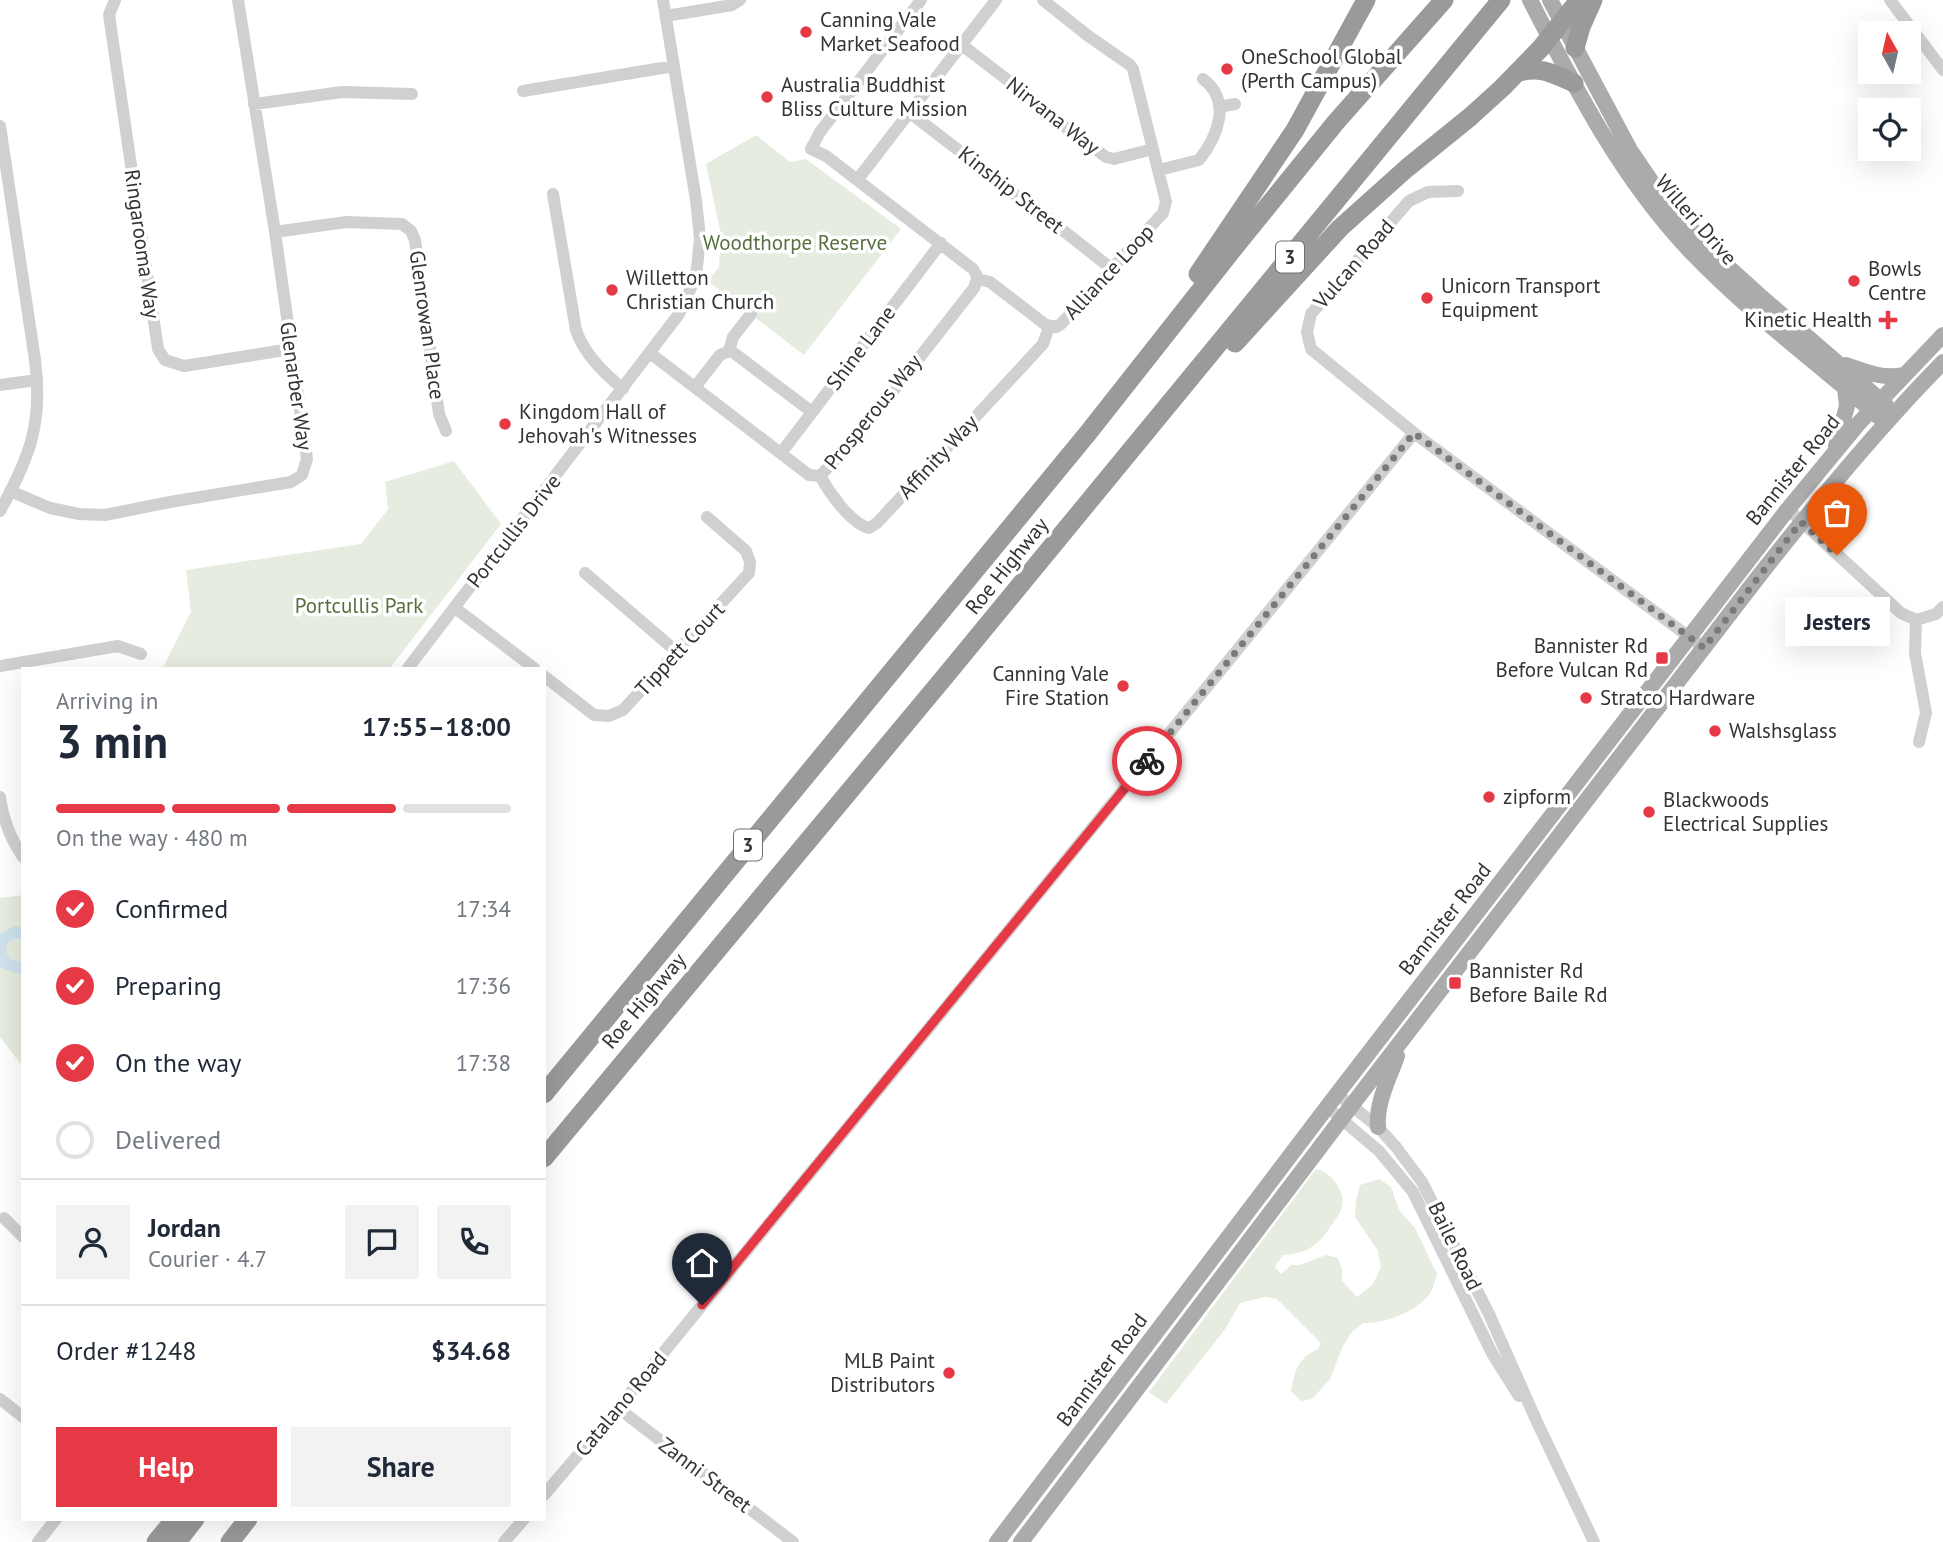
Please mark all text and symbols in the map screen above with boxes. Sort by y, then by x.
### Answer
place label: Canning Vale Market Seafood [820,6,960,57]
north arrow [1858,21,1922,84]
map controls [1858,21,1921,161]
marker: Canning Vale Market Seafood [798,24,814,40]
place label: OneSchool Global (Perth Campus) [1241,43,1402,94]
marker: OneSchool Global (Perth Campus) [1219,61,1235,77]
place label: Australia Buddhist Bliss Culture Mission [781,71,968,122]
street label: Nirvana Way [1001,71,1106,161]
marker: Australia Buddhist Bliss Culture Mission [759,89,775,105]
button: locate [1858,98,1921,161]
street label: Kinship Street [953,140,1069,239]
street label: Ringarooma Way [119,168,166,320]
street label: Willeri Drive [1650,169,1743,271]
street label: Vulcan Road [1307,213,1400,315]
street label: Alliance Loop [1058,218,1160,325]
park label: Woodthorpe Reserve [703,229,887,256]
road number: 3 [1276,242,1304,272]
street label: Glenrowan Place [404,249,451,401]
place label: Bowls Centre [1868,255,1926,306]
place label: Willetton Christian Church [626,264,774,315]
place label: Unicorn Transport Equipment [1441,272,1600,323]
marker: Bowls Centre [1846,273,1862,289]
marker: Willetton Christian Church [604,282,620,298]
marker: Unicorn Transport Equipment [1419,290,1435,306]
street label: Shine Lane [820,300,901,395]
place label: Kinetic Health [1744,306,1872,333]
marker: Kinetic Health [1878,310,1898,330]
street label: Glenarber Way [274,320,319,452]
street label: Prosperous Way [818,348,928,475]
place label: Kingdom Hall of Jehovah's Witnesses [518,398,697,449]
street label: Affinity Way [892,409,984,504]
street label: Bannister Road [1740,409,1846,531]
marker: Kingdom Hall of Jehovah's Witnesses [497,416,513,432]
street label: Portcullis Drive [461,468,566,593]
pin [1807,483,1867,555]
icon: bag [1818,494,1856,532]
street label: Roe Highway [959,512,1054,620]
park label: Portcullis Park [295,592,423,619]
street label: Tippett Court [629,596,730,701]
callout: Jesters [1784,597,1890,646]
text: Jesters [1804,607,1871,636]
place label: Bannister Rd Before Vulcan Rd [1495,632,1648,683]
marker: Bannister Rd Before Vulcan Rd [1654,650,1670,666]
place label: Canning Vale Fire Station [993,660,1109,711]
marker: Canning Vale Fire Station [1115,678,1131,694]
place label: Stratco Hardware [1600,684,1755,711]
text: Arriving in [56,686,158,715]
marker: Stratco Hardware [1578,690,1594,706]
text: 17:55–18:00 [362,710,511,743]
text: 3 min [56,711,168,771]
place label: Walshsglass [1729,717,1837,744]
marker: Walshsglass [1707,723,1723,739]
courier [1112,726,1182,796]
icon: bike [1128,742,1166,780]
place label: zipform [1503,783,1571,810]
place label: Blackwoods Electrical Supplies [1663,786,1828,837]
marker: zipform [1481,789,1497,805]
marker: Blackwoods Electrical Supplies [1641,804,1657,820]
text: On the way · 480 m [56,823,248,852]
road number: 3 [734,830,762,860]
street label: Bannister Road [1392,857,1497,980]
icon: check [56,890,94,928]
text: Confirmed [115,892,228,925]
text: 17:34 [456,894,511,923]
street label: Roe Highway [596,947,692,1054]
place label: Bannister Rd Before Baile Rd [1469,957,1608,1008]
icon: check [56,967,94,1005]
text: Preparing [115,969,222,1002]
text: 17:36 [456,971,511,1000]
marker: Bannister Rd Before Baile Rd [1447,975,1463,991]
icon: check [56,1044,94,1082]
text: On the way [115,1046,241,1079]
text: 17:38 [456,1048,511,1077]
text: Delivered [115,1123,221,1156]
street label: Baile Road [1422,1197,1488,1294]
button: person [56,1205,130,1279]
button: chat [345,1205,419,1279]
button: phone [437,1205,511,1279]
text: Jordan [148,1211,221,1244]
pin [672,1233,732,1305]
text: Courier · 4.7 [148,1244,267,1273]
icon: home [683,1244,721,1282]
street label: Bannister Road [1050,1308,1153,1432]
text: Order #1248 [56,1334,196,1367]
text: $34.68 [431,1334,511,1367]
street label: Catalano Road [569,1346,672,1462]
place label: MLB Paint Distributors [830,1347,935,1398]
marker: MLB Paint Distributors [941,1365,957,1381]
button: Help [56,1427,277,1507]
button: Share [291,1427,511,1507]
street label: Zanni Street [654,1431,757,1518]

